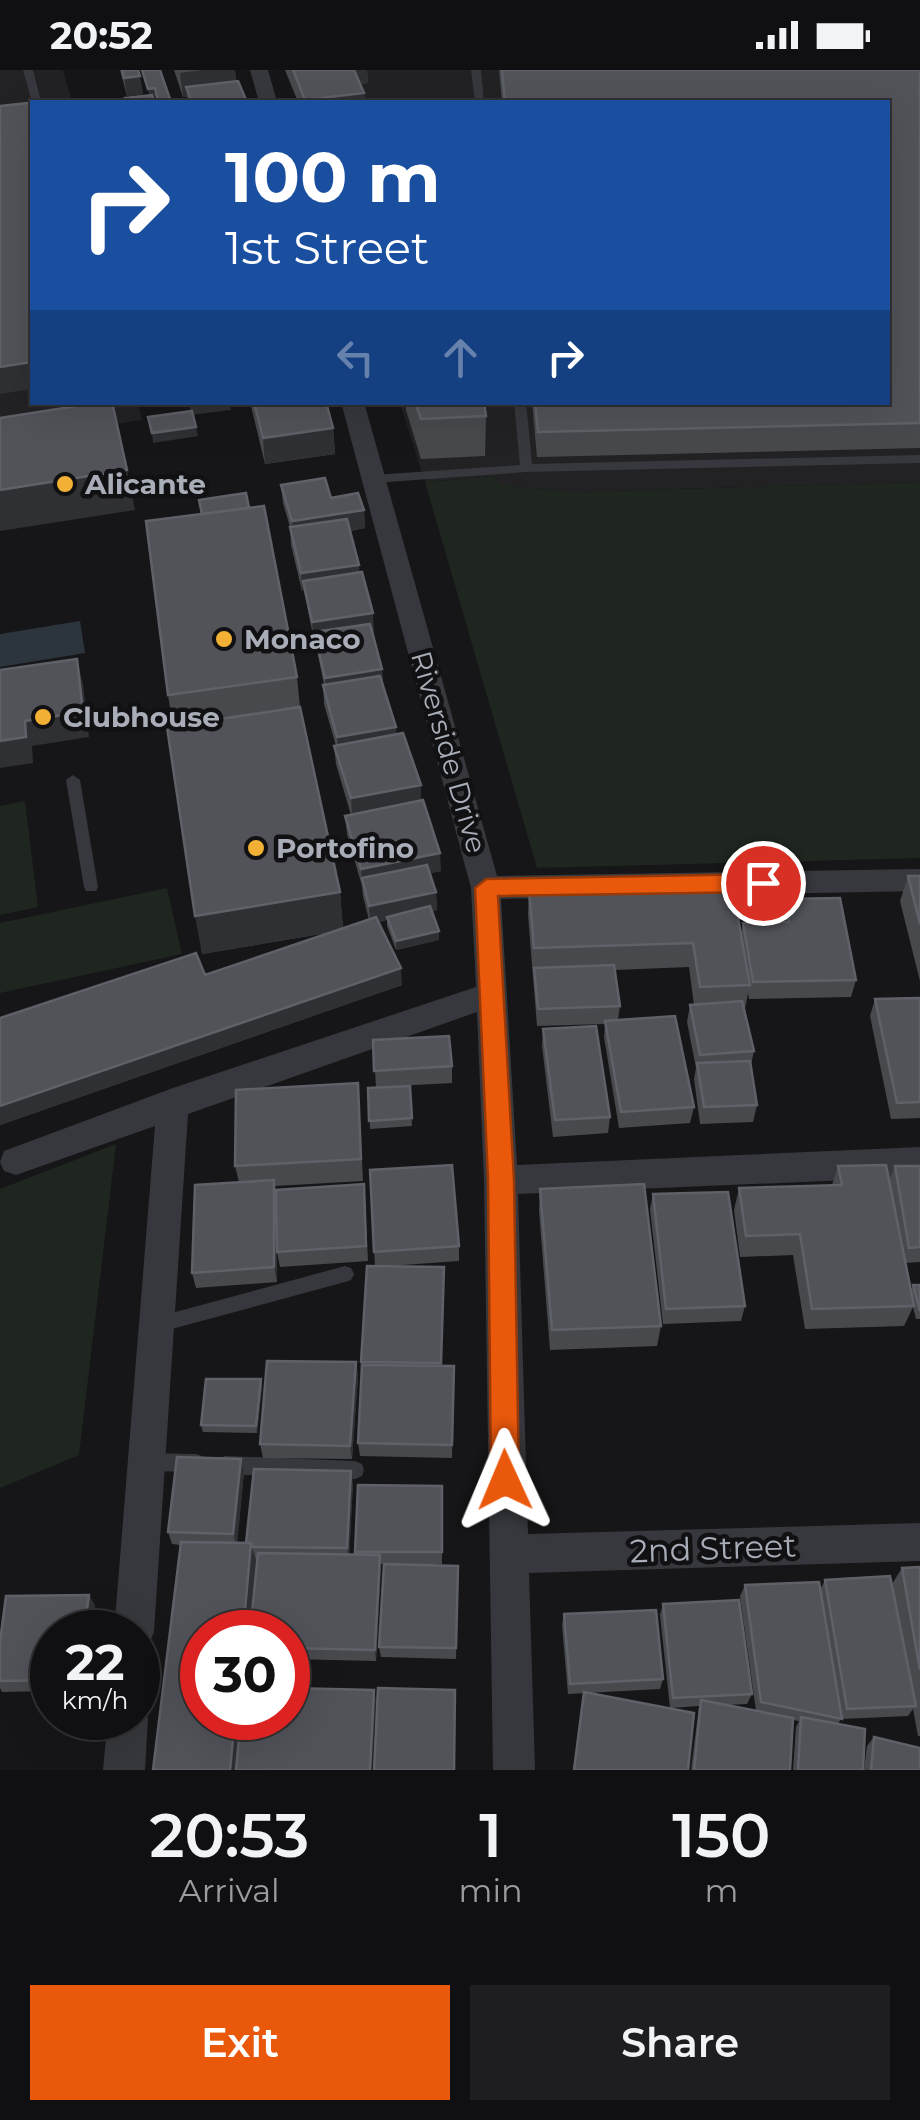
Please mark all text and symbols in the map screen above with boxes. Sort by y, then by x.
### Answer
text: 20:52 [50,12,153,59]
text: 100 m [225,134,441,220]
icon: right [60,140,190,270]
text: 1st Street [225,220,429,275]
icon: left [328,330,383,385]
icon: ahead [433,330,488,385]
icon: right [538,330,593,385]
place label: Alicante [84,467,206,501]
marker: Alicante [54,473,76,495]
place label: Monaco [244,622,361,656]
marker: Monaco [213,628,235,650]
street label: Riverside Drive [404,647,494,857]
place label: Clubhouse [63,700,220,734]
marker: Clubhouse [32,706,54,728]
place label: Portofino [276,831,414,865]
marker: Portofino [245,837,267,859]
pin [721,841,806,926]
icon: arrive [736,856,791,911]
position arrow [453,1428,557,1532]
street label: 2nd Street [629,1526,797,1570]
speed limit sign: 30 [180,1610,310,1740]
text: 22 [66,1632,125,1693]
text: km/h [62,1685,128,1715]
text: 20:53 [149,1799,309,1872]
text: 1 [479,1799,502,1872]
text: 150 [672,1799,771,1872]
text: Arrival [179,1871,280,1910]
text: min [459,1871,523,1910]
text: m [704,1871,738,1910]
button: Exit [30,1985,450,2100]
button: Share [470,1985,890,2100]

